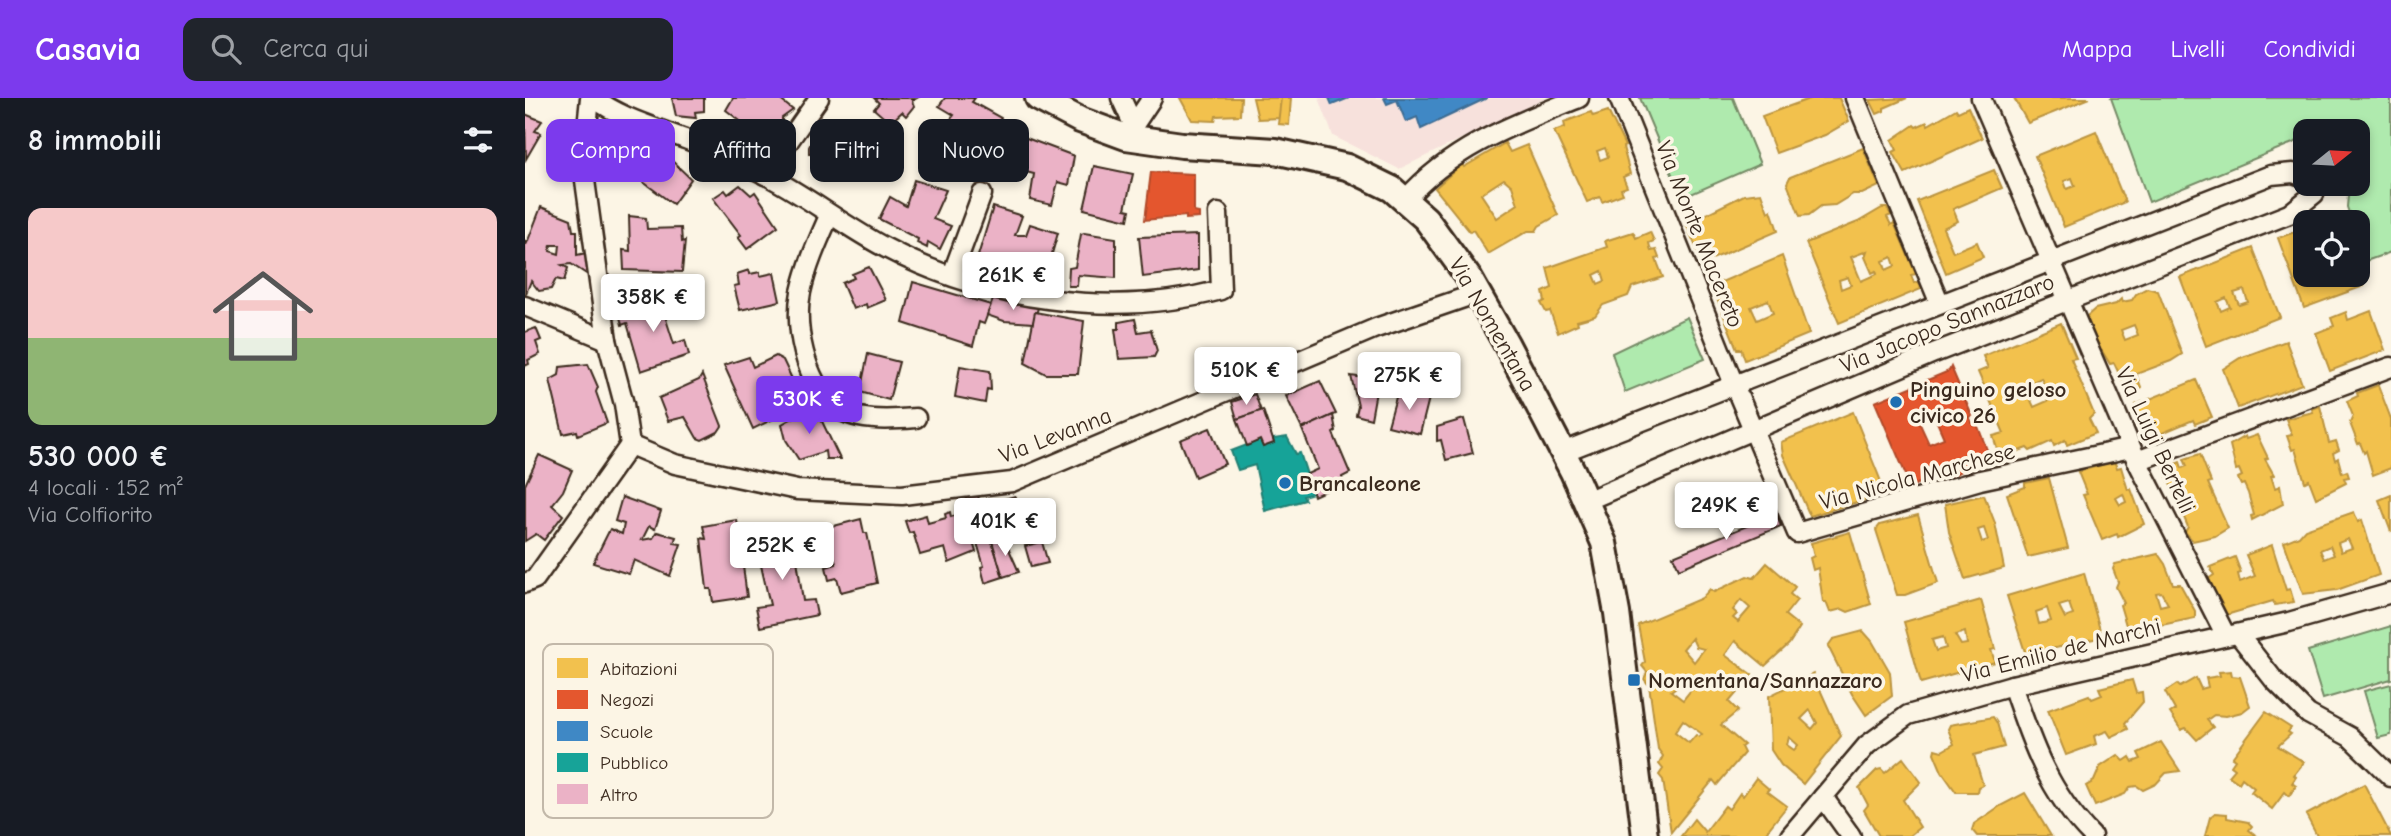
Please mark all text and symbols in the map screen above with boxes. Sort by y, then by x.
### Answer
search box [183,18,673,81]
text: Casavia [35,30,141,68]
icon: search [207,30,245,68]
text: Cerca qui [263,34,369,64]
text: Mappa [2062,35,2132,63]
text: Livelli [2170,35,2225,63]
text: Condividi [2263,35,2356,63]
chip: Compra [546,119,675,182]
chip: Affitta [689,119,796,182]
chip: Filtri [810,119,904,182]
chip: Nuovo [918,119,1029,182]
north arrow [2293,119,2369,196]
map controls [2293,119,2370,287]
icon: filters [459,121,497,159]
text: 8 immobili [28,123,162,158]
street label: Via Monte Macereto [1650,137,1749,331]
button: locate [2293,210,2370,287]
pin: 261K € [956,252,1070,312]
icon: home [200,253,326,379]
street label: Via Nomentana [1443,253,1542,396]
text: 261K € [978,261,1048,288]
street label: Via Jacopo Sannazzaro [1836,268,2058,379]
pin: 358K € [596,274,710,334]
text: 358K € [617,283,689,310]
pin: 510K € [1189,348,1303,407]
pin: 275K € [1352,352,1466,412]
text: 510K € [1210,356,1282,383]
text: 275K € [1374,361,1444,388]
street label: Via Luigi Bertelli [2110,363,2201,518]
pin: 530K € [752,376,866,436]
place label: Pinguino geloso civico 26 [1910,376,2066,429]
text: 530K € [772,385,846,412]
marker: Pinguino geloso civico 26 [1888,394,1904,410]
street label: Via Levanna [995,402,1115,469]
street label: Via Nicola Marchese [1817,437,2018,516]
text: 530 000 € [28,439,169,474]
place label: Brancaleone [1299,470,1421,497]
text: 4 locali · 152 m² [28,474,183,501]
marker: Brancaleone [1277,475,1293,491]
pin: 249K € [1669,482,1783,542]
text: 249K € [1691,491,1761,518]
pin: 401K € [948,498,1062,558]
text: Via Colfiorito [28,501,153,528]
text: 401K € [970,507,1040,534]
pin: 252K € [725,522,839,582]
text: 252K € [746,531,818,558]
street label: Via Emilio de Marchi [1958,613,2164,688]
legend [543,644,773,818]
text: Abitazioni [600,658,678,680]
place label: Nomentana/Sannazzaro [1648,667,1883,694]
marker: Nomentana/Sannazzaro [1626,672,1642,688]
text: Negozi [600,689,654,711]
text: Scuole [600,721,653,743]
text: Pubblico [600,752,668,774]
text: Altro [600,784,638,806]

